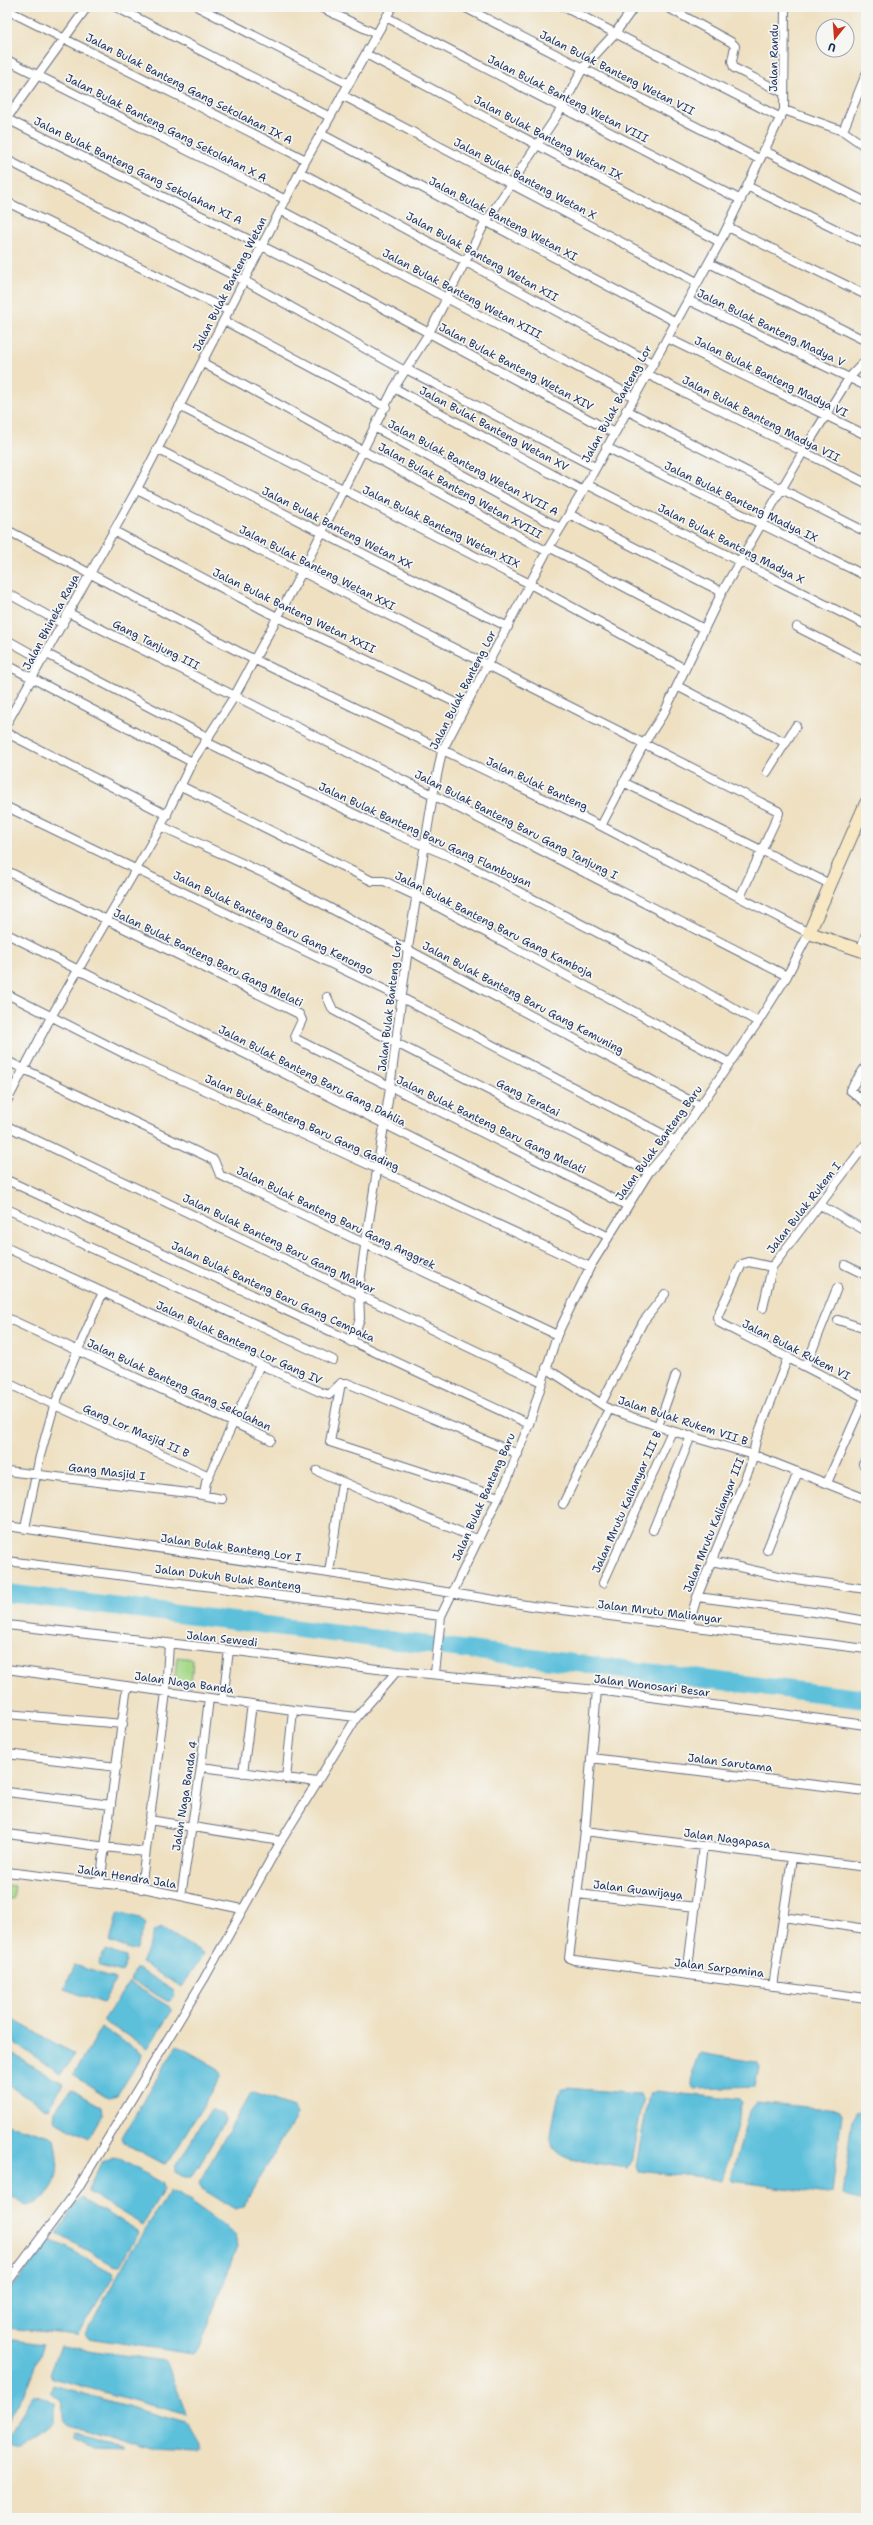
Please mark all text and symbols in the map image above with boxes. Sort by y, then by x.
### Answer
north arrow [815,18,855,58]
street label: Jalan Randu [766,24,782,92]
street label: Jalan Bulak Banteng Wetan VII [537,27,697,119]
street label: Jalan Bulak Banteng Gang Sekolahan IX A [83,30,295,148]
text: U [826,39,838,55]
street label: Jalan Bulak Banteng Wetan VIII [485,52,651,146]
street label: Jalan Bulak Banteng Gang Sekolahan X A [63,70,269,186]
street label: Jalan Bulak Banteng Wetan IX [471,92,625,184]
street label: Jalan Bulak Banteng Gang Sekolahan XI A [31,114,245,228]
street label: Jalan Bulak Banteng Wetan X [451,135,599,223]
street label: Jalan Bulak Banteng Wetan XI [426,173,580,265]
street label: Jalan Bulak Banteng Wetan XII [403,209,561,305]
street label: Jalan Bulak Banteng Wetan [190,214,271,354]
street label: Jalan Bulak Banteng Wetan XIII [380,246,544,342]
street label: Jalan Bulak Banteng Madya V [694,286,848,371]
street label: Jalan Bulak Banteng Wetan XIV [436,320,596,415]
street label: Jalan Bulak Banteng Madya VI [692,333,850,421]
street label: Jalan Bulak Banteng Lor [578,343,656,465]
street label: Jalan Bulak Banteng Madya VII [680,373,842,465]
street label: Jalan Bulak Banteng Wetan XV [417,383,572,475]
street label: Jalan Bulak Banteng Wetan XVII A [385,417,561,519]
street label: Jalan Bulak Banteng Wetan XVIII [375,439,545,543]
street label: Jalan Bulak Banteng Madya IX [662,458,820,546]
street label: Jalan Bulak Banteng Wetan XIX [360,482,522,572]
street label: Jalan Bulak Banteng Wetan XX [259,483,415,573]
street label: Jalan Bulak Banteng Madya X [655,500,807,588]
street label: Jalan Bulak Banteng Wetan XXI [236,522,398,614]
street label: Jalan Bulak Banteng Wetan XXII [210,565,378,657]
street label: Jalan Bhineka Raya [19,571,83,673]
street label: Gang Tanjung III [110,617,202,673]
street label: Jalan Bulak Banteng Lor [426,628,500,752]
street label: Jalan Bulak Banteng [484,754,591,814]
street label: Jalan Bulak Banteng Baru Gang Tanjung I [412,767,620,883]
street label: Jalan Bulak Banteng Baru Gang Flamboyan [316,779,534,891]
street label: Jalan Bulak Banteng Baru Gang Kenongo [170,868,376,978]
street label: Jalan Bulak Banteng Baru Gang Kamboja [392,868,596,982]
street label: Jalan Bulak Banteng Baru Gang Melati [111,905,305,1011]
street label: Jalan Bulak Banteng Baru Gang Kemuning [420,938,627,1058]
street label: Jalan Bulak Banteng Lor [375,940,405,1072]
street label: Jalan Bulak Banteng Baru Gang Dahlia [216,1022,408,1130]
street label: Jalan Bulak Banteng Baru Gang Gading [202,1071,402,1175]
street label: Jalan Bulak Banteng Baru Gang Melati [394,1072,588,1178]
street label: Gang Teratai [494,1076,562,1120]
street label: Jalan Bulak Banteng Baru [612,1082,706,1204]
street label: Jalan Bulak Rukem I [764,1159,844,1257]
street label: Jalan Bulak Banteng Baru Gang Anggrek [234,1163,438,1273]
street label: Jalan Bulak Banteng Baru Gang Mawar [180,1191,378,1297]
street label: Jalan Bulak Banteng Baru Gang Cempaka [169,1238,377,1346]
street label: Jalan Bulak Banteng Lor Gang IV [154,1298,325,1388]
street label: Jalan Bulak Rukem VI [739,1316,853,1384]
street label: Jalan Bulak Banteng Gang Sekolahan [84,1336,274,1435]
street label: Jalan Bulak Rukem VII B [616,1393,750,1449]
street label: Gang Lor Masjid II B [80,1401,192,1461]
street label: Jalan Mrutu Kalianyar III B [589,1428,665,1575]
street label: Jalan Bulak Banteng Baru [449,1431,519,1563]
street label: Jalan Mrutu Kalianyar III [680,1455,748,1595]
street label: Gang Masjid I [68,1460,146,1484]
street label: Jalan Bulak Banteng Lor I [160,1531,302,1565]
street label: Jalan Dukuh Bulak Banteng [154,1562,302,1594]
street label: Jalan Mrutu Malianyar [597,1597,723,1627]
street label: Jalan Sewedi [186,1628,258,1650]
street label: Jalan Naga Banda [133,1669,235,1697]
street label: Jalan Wonosari Besar [593,1671,711,1701]
street label: Jalan Naga Banda 4 [169,1740,201,1852]
street label: Jalan Sarutama [687,1750,773,1776]
street label: Jalan Nagapasa [683,1825,772,1853]
street label: Jalan Hendra Jala [76,1862,178,1892]
street label: Jalan Guawijaya [592,1877,684,1903]
street label: Jalan Sarpamina [673,1955,765,1981]

